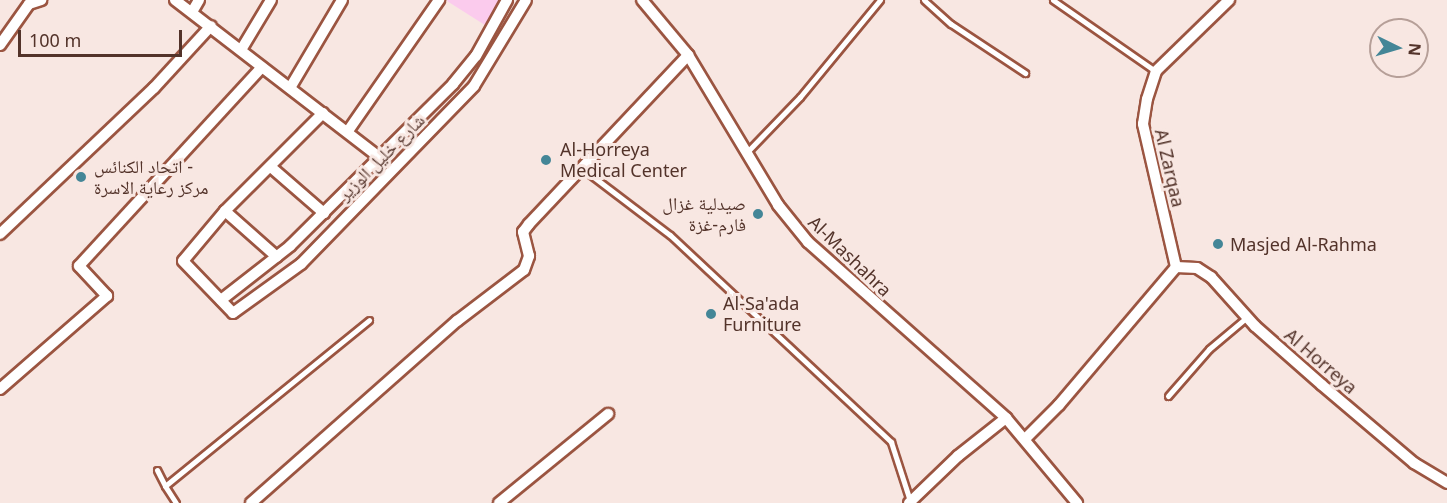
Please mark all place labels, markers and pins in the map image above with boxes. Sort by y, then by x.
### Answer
place label: Al-Horreya Medical Center [560,139,687,182]
marker: Al-Horreya Medical Center [537,151,555,169]
place label: اتحاد الكنائس - مركز رعاية الاسرة [94,156,209,198]
marker: اتحاد الكنائس - مركز رعاية الاسرة [72,168,90,186]
place label: صيدلية غزال فارم-غزة [662,193,746,236]
marker: صيدلية غزال فارم-غزة [751,207,765,221]
place label: Masjed Al-Rahma [1230,233,1377,255]
marker: Masjed Al-Rahma [1211,237,1225,251]
place label: Al-Sa'ada Furniture [723,293,802,336]
marker: Al-Sa'ada Furniture [704,307,718,321]

